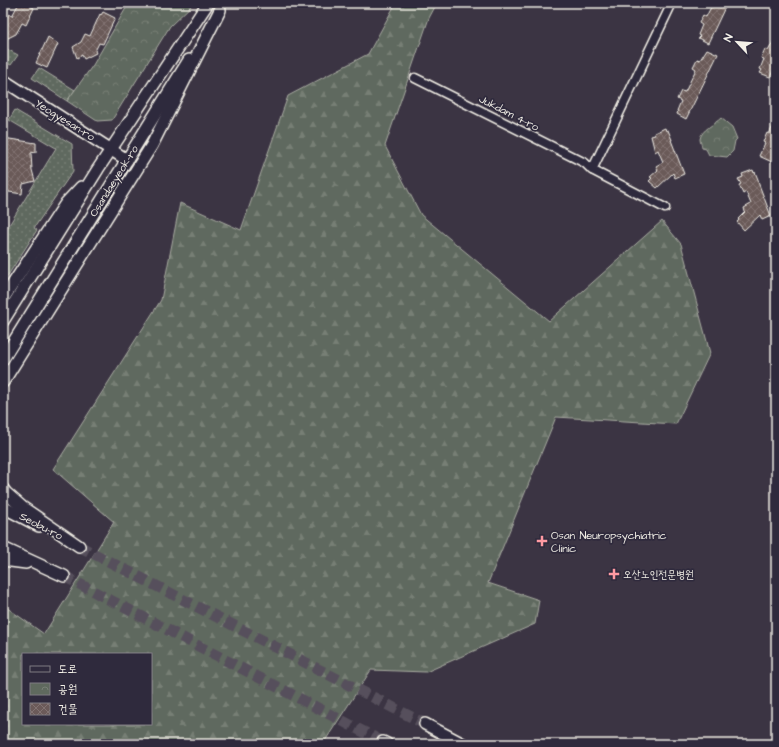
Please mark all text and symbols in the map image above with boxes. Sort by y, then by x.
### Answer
north arrow [717,22,757,62]
text: N [720,31,737,44]
street label: Jukdam 4-ro [476,91,542,135]
street label: Yeogyesan-ro [32,96,98,146]
street label: Osandaeyeok-ro [86,142,143,220]
street label: Seobu-ro [17,509,66,544]
place label: Osan Neuropsychiatric Clinic [551,528,667,556]
marker: Osan Neuropsychiatric Clinic [536,535,548,547]
place label: 오산노인전문병원 [623,567,694,582]
marker: 오산노인전문병원 [608,568,620,580]
legend [22,653,152,725]
text: 도로 [58,661,77,678]
text: 공원 [58,681,77,698]
text: 건물 [58,701,78,718]

